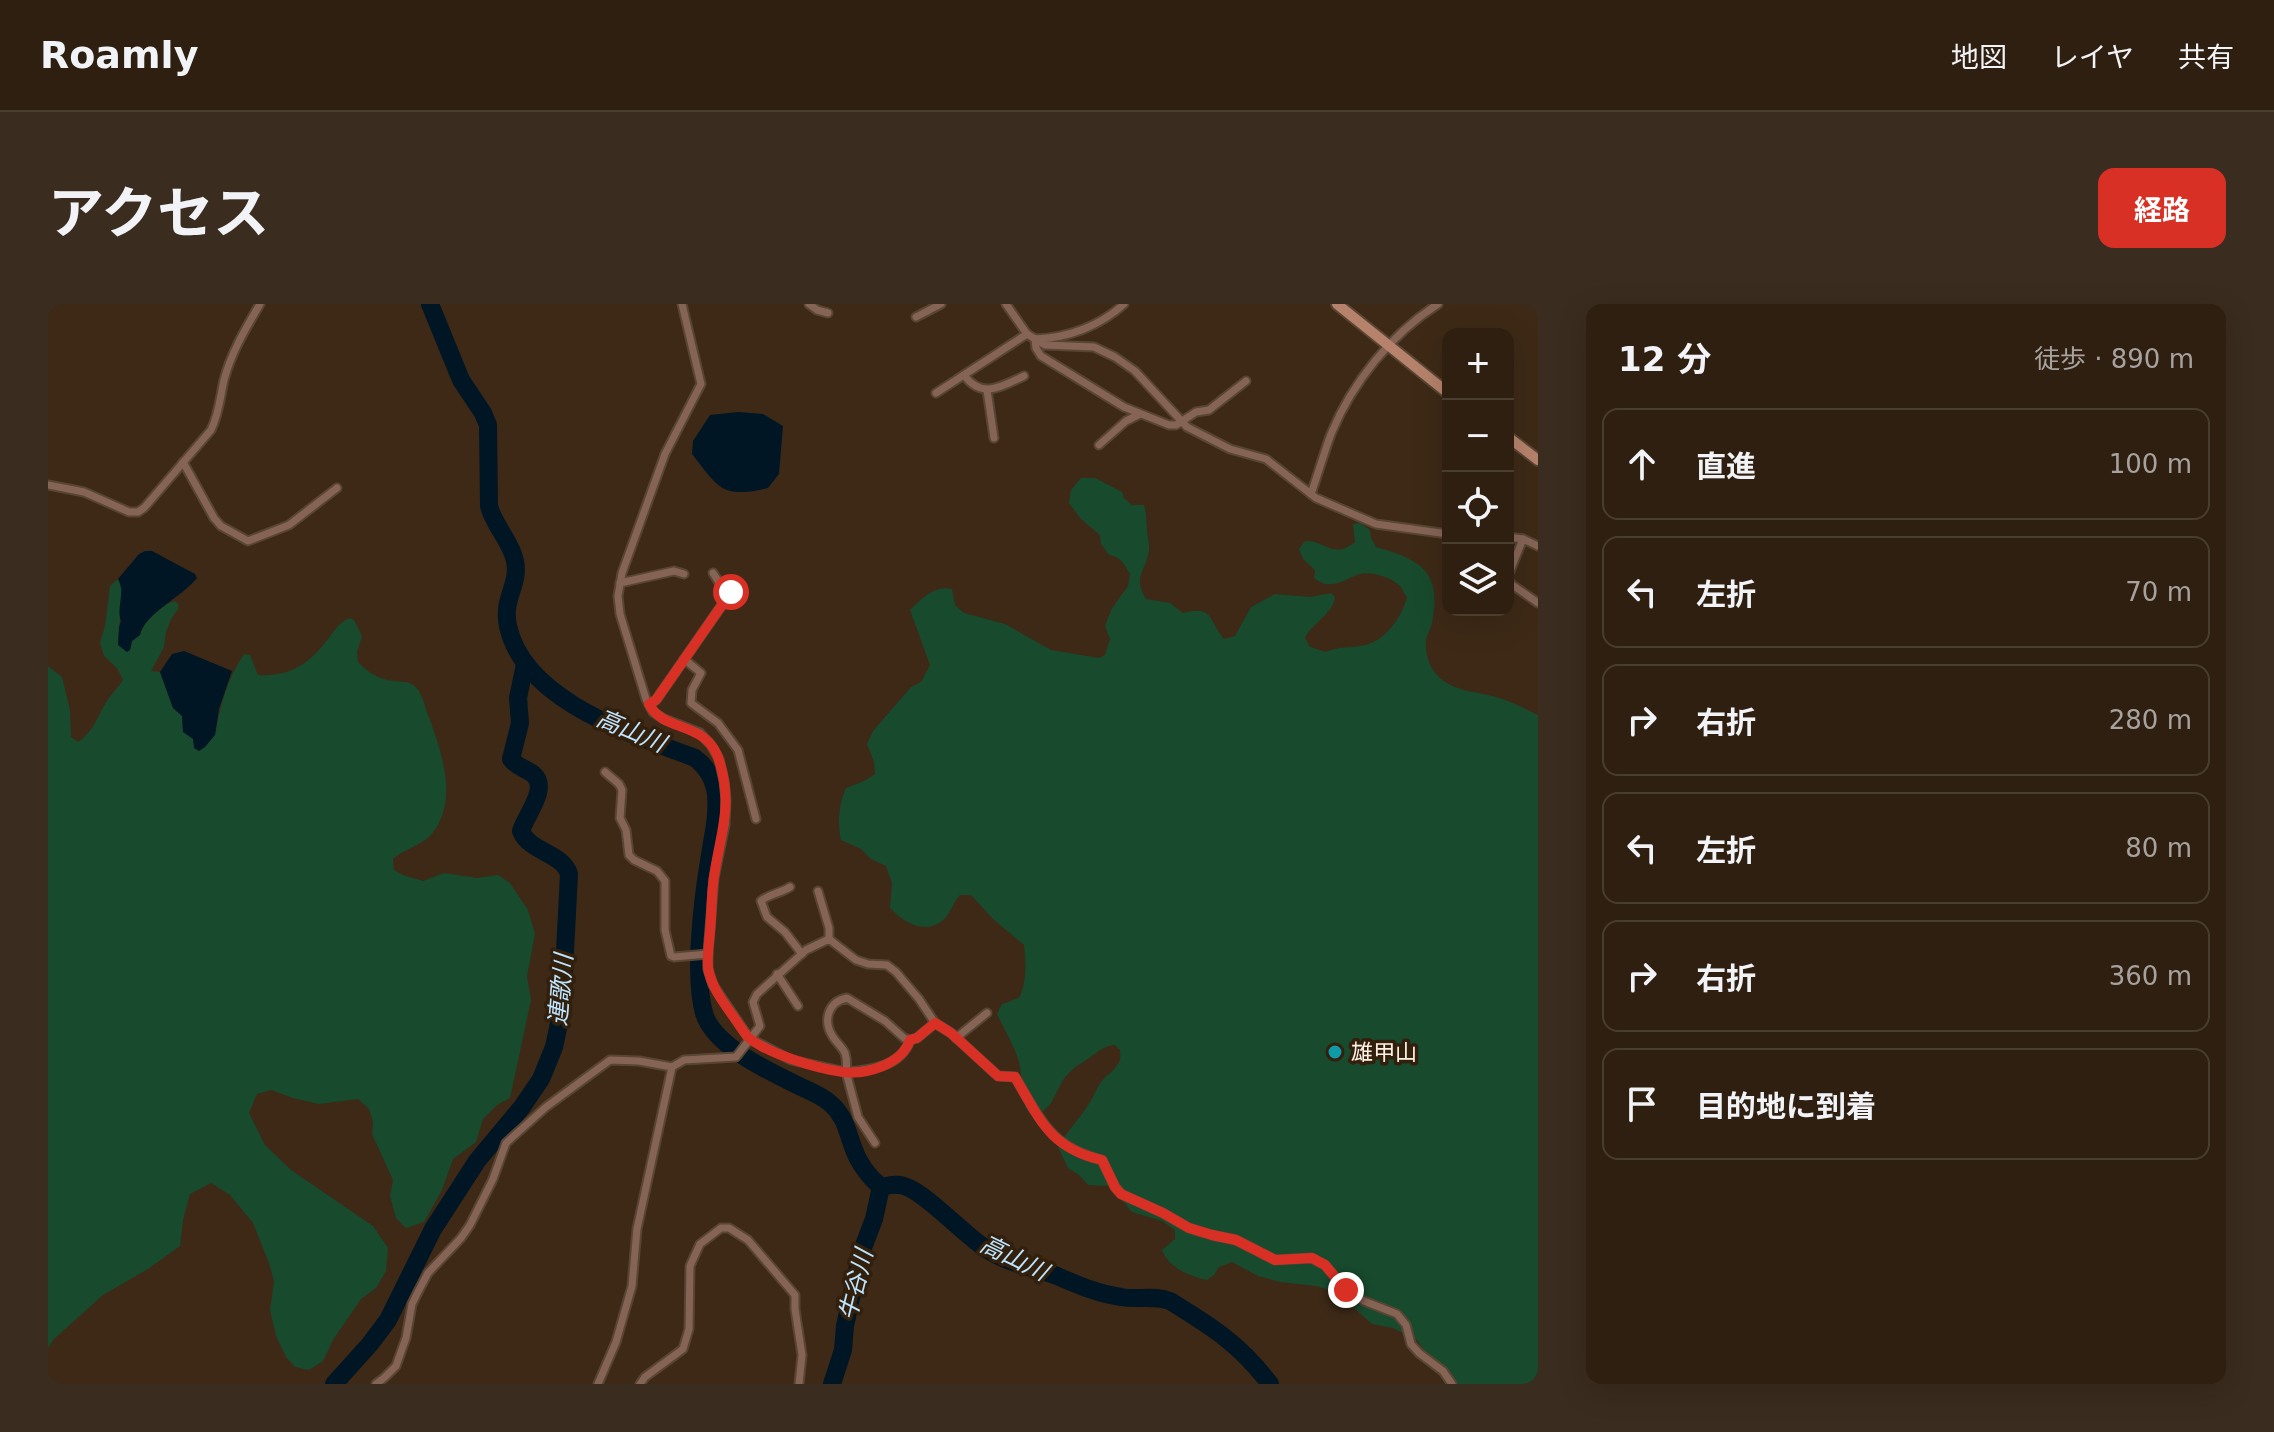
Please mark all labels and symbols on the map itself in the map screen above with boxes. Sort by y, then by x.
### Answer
route start [713,574,749,610]
water label: 高山川 [592,704,672,759]
water label: 連歌川 [544,950,578,1027]
place label: 雄甲山 [1351,1040,1417,1065]
marker: 雄甲山 [1326,1043,1344,1061]
water label: 高山川 [976,1230,1055,1288]
water label: 牛谷川 [834,1244,879,1323]
route end [1328,1272,1364,1308]

